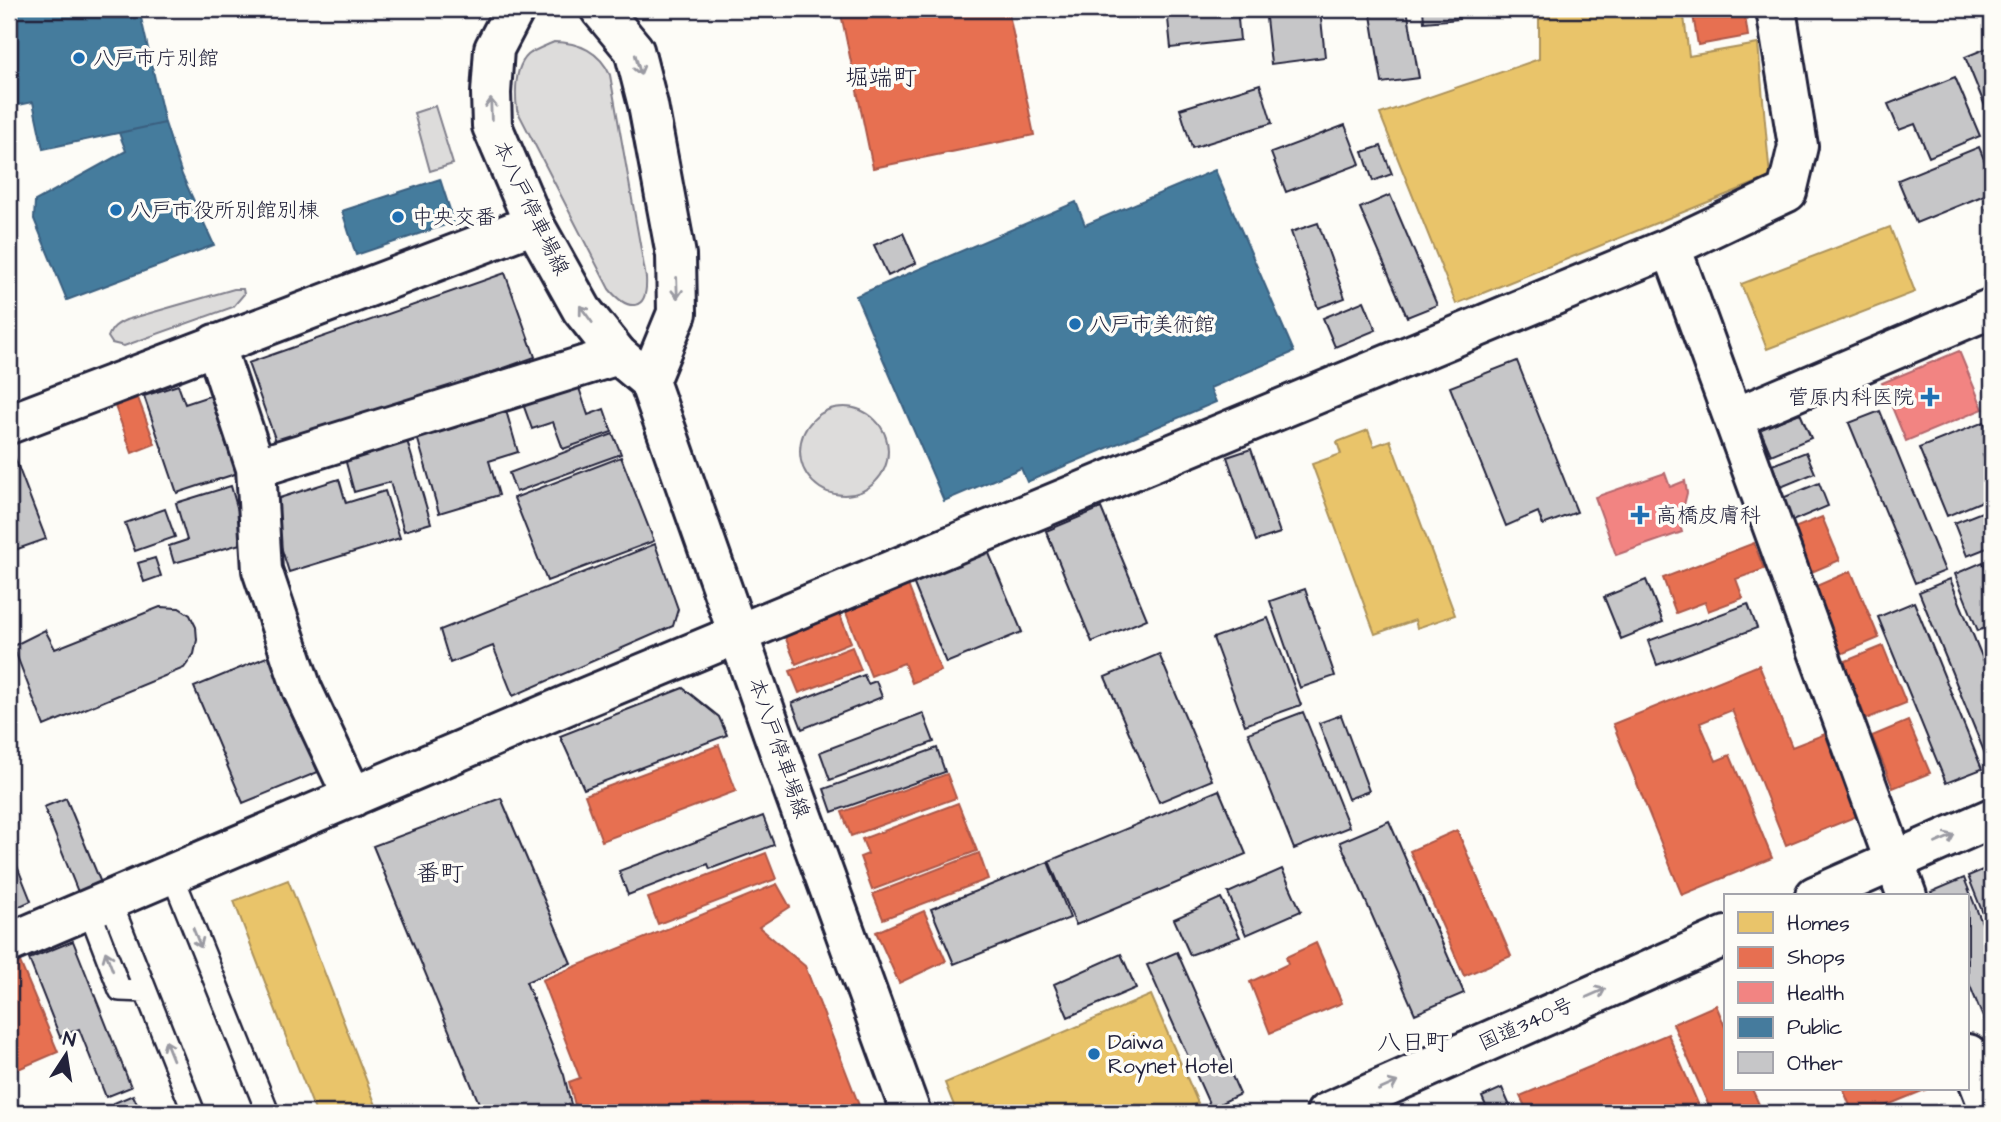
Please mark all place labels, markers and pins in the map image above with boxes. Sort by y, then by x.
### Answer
place label: 八戸市庁別館 [93,44,219,73]
marker: 八戸市庁別館 [71,50,87,66]
place label: 八戸市役所別館別棟 [130,196,319,225]
marker: 八戸市役所別館別棟 [108,202,124,218]
place label: 中央交番 [412,203,496,232]
marker: 中央交番 [390,209,406,225]
place label: 八戸市美術館 [1089,310,1215,339]
marker: 八戸市美術館 [1067,316,1083,332]
place label: 菅原内科医院 [1788,383,1914,412]
marker: 菅原内科医院 [1920,387,1940,407]
place label: 高橋皮膚科 [1656,501,1761,530]
marker: 高橋皮膚科 [1630,505,1650,525]
place label: Daiwa Roynet Hotel [1108,1028,1233,1083]
marker: Daiwa Roynet Hotel [1086,1046,1102,1062]

